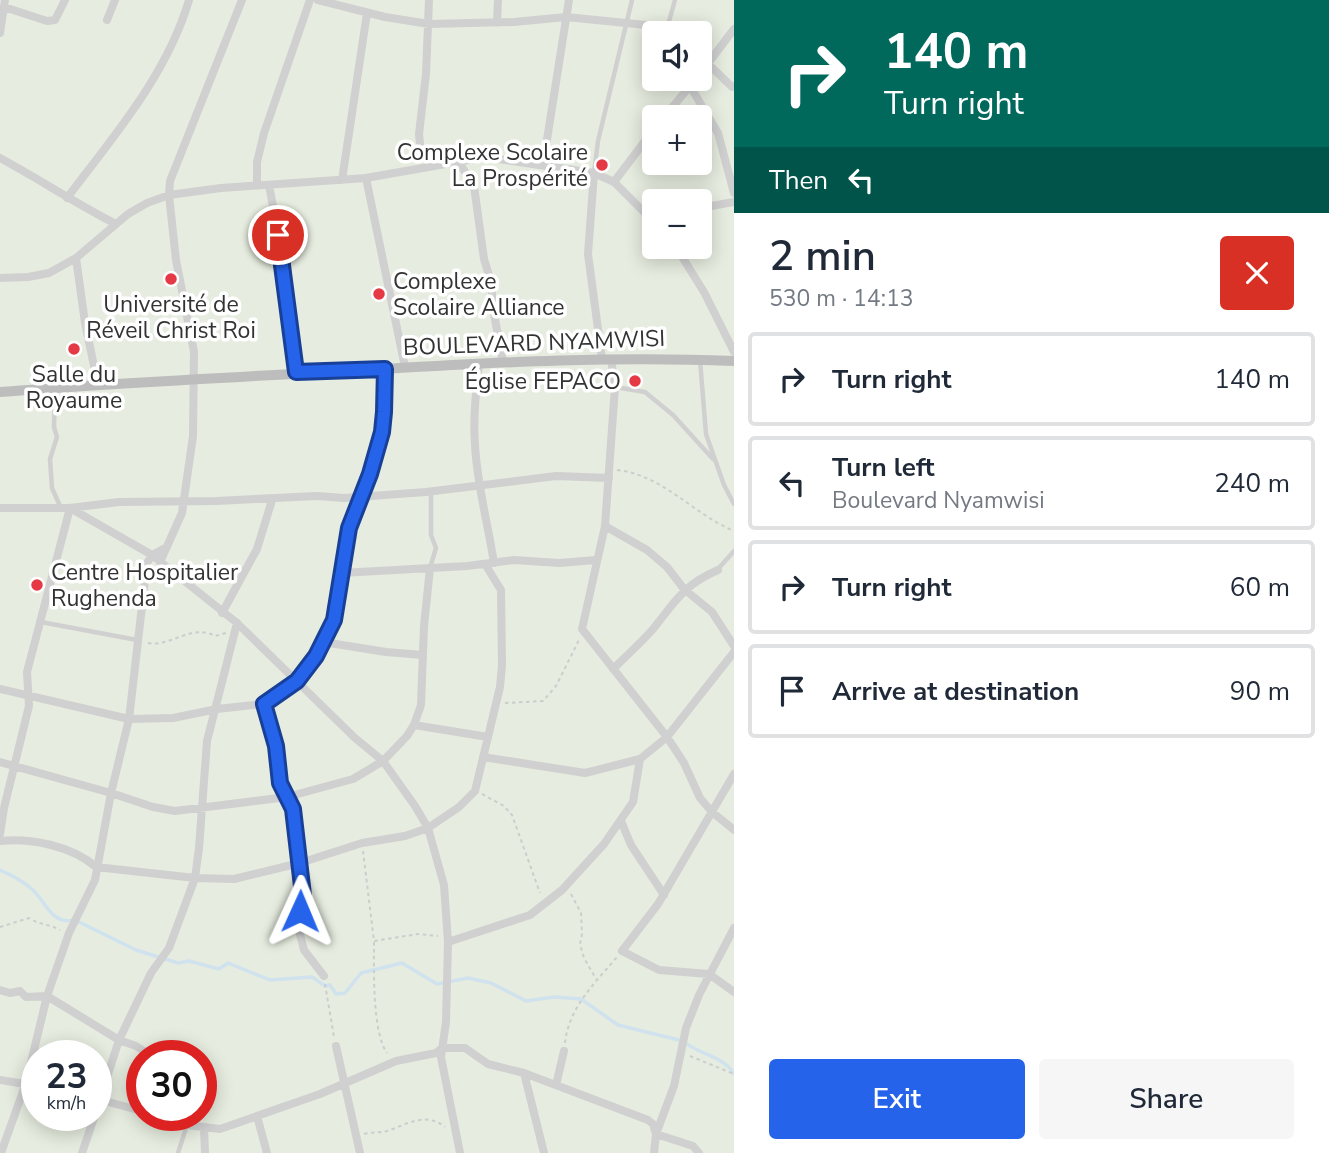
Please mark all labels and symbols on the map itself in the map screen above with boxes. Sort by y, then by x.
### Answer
place label: Complexe Scolaire La Prospérité [397,137,588,194]
marker: Complexe Scolaire La Prospérité [594,157,610,173]
pin [248,205,308,265]
place label: Complexe Scolaire Alliance [393,266,565,323]
marker: Université de Réveil Christ Roi [163,271,179,287]
marker: Complexe Scolaire Alliance [371,286,387,302]
place label: Université de Réveil Christ Roi [86,289,256,346]
street label: BOULEVARD NYAMWISI [402,323,666,363]
marker: Salle du Royaume [66,341,82,357]
place label: Salle du Royaume [26,359,122,416]
place label: Église FEPACO [465,366,621,397]
marker: Église FEPACO [627,373,643,389]
place label: Centre Hospitalier Rughenda [51,557,239,614]
marker: Centre Hospitalier Rughenda [29,577,45,593]
position arrow [263,874,337,948]
speed limit sign: 30 [126,1040,217,1131]

